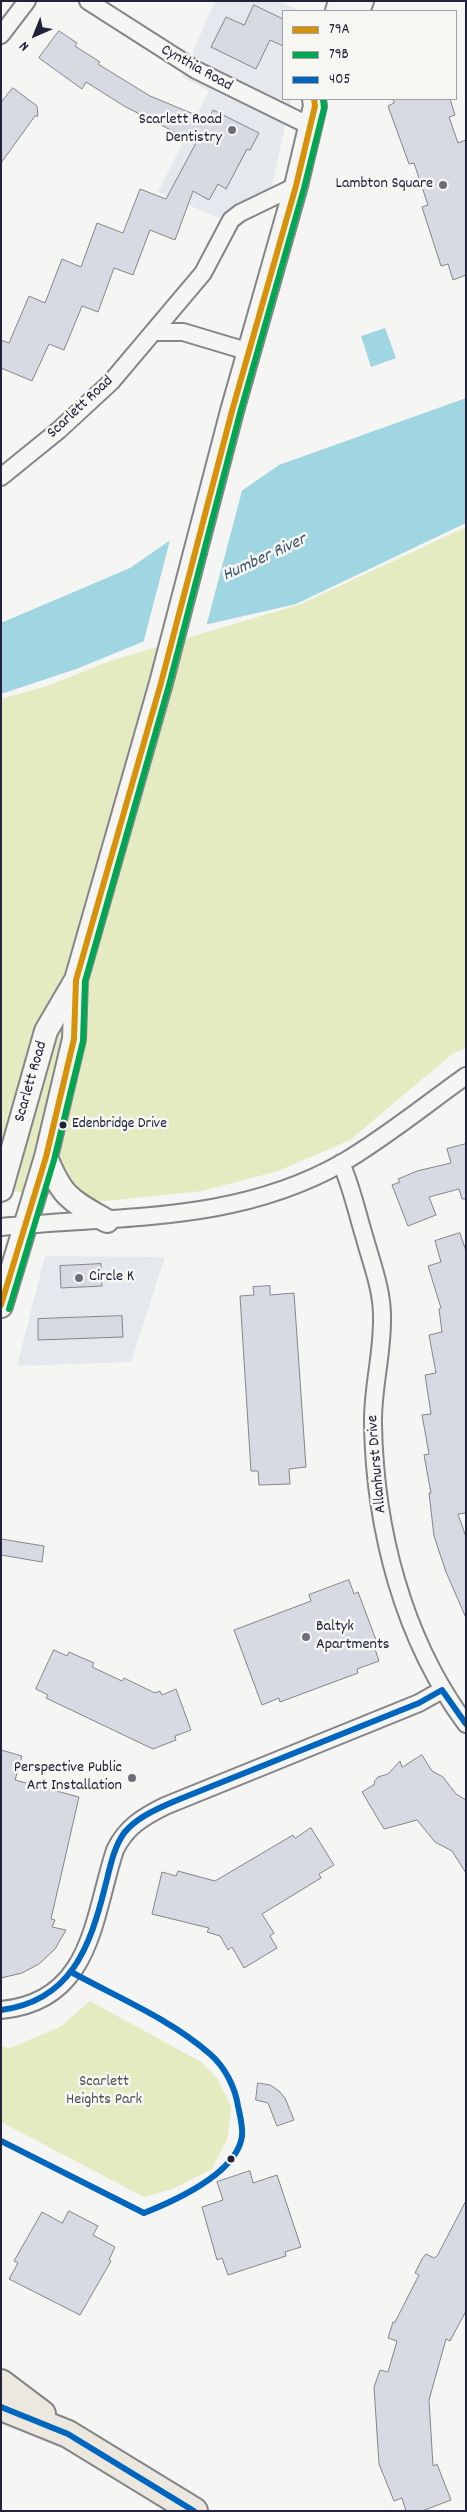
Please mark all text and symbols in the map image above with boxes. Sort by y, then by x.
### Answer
north arrow [10,10,60,60]
legend [282,10,457,100]
text: 79A [329,19,350,41]
text: N [15,36,34,55]
street label: Cynthia Road [157,41,235,97]
text: 79B [329,44,349,66]
text: 405 [329,69,350,91]
place label: Scarlett Road Dentistry [139,111,222,149]
marker: Scarlett Road Dentistry [226,124,238,136]
place label: Lambton Square [335,175,433,195]
marker: Lambton Square [437,179,449,191]
street label: Scarlett Road [44,373,118,443]
water label: Humber River [220,530,310,588]
street label: Scarlett Road [11,1039,53,1125]
place label: Edenbridge Drive [72,1116,167,1134]
marker: Edenbridge Drive [58,1120,68,1130]
place label: Circle K [89,1268,134,1288]
marker: Circle K [73,1272,85,1284]
street label: Allanhurst Drive [364,1414,392,1514]
place label: Baltyk Apartments [316,1618,390,1656]
marker: Baltyk Apartments [300,1631,312,1643]
place label: Perspective Public Art Installation [14,1759,122,1797]
marker: Perspective Public Art Installation [126,1772,138,1784]
park label: Scarlett Heights Park [66,2073,142,2111]
unlabelled marker [226,2154,236,2164]

